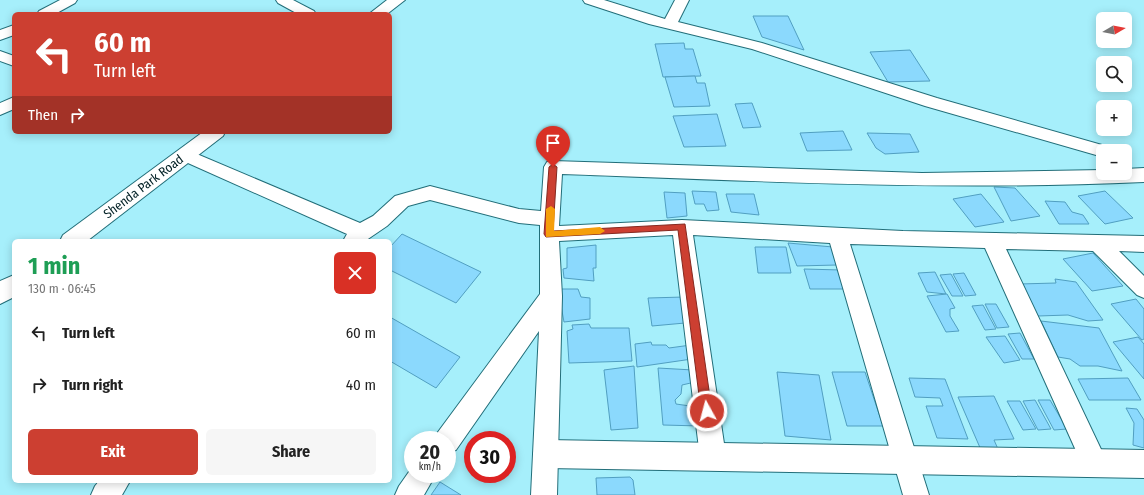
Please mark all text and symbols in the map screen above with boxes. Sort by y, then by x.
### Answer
north arrow [1096,12,1132,48]
map controls [1096,12,1132,180]
text: 60 m [94,26,151,59]
icon: left [28,28,80,80]
button: search [1096,56,1132,92]
text: Turn left [94,60,156,82]
button: + [1096,100,1132,136]
icon: right [66,104,88,126]
text: Then [28,106,58,124]
pin [536,126,570,167]
icon: arrive [542,132,564,154]
button: − [1096,144,1132,180]
street label: Shenda Park Road [100,152,186,221]
text: 1 min [28,252,80,280]
button: close [334,252,376,294]
text: 130 m · 06:45 [28,281,96,296]
icon: left [28,322,50,344]
text: Turn left [62,324,115,342]
text: 60 m [346,324,376,342]
icon: right [28,374,50,396]
text: Turn right [62,376,123,394]
text: 40 m [346,376,376,394]
position arrow [686,390,728,432]
button: Exit [28,429,198,475]
button: Share [206,429,376,475]
speed limit sign: 30 [464,431,516,483]
text: 20 [420,440,440,464]
text: km/h [419,461,441,473]

